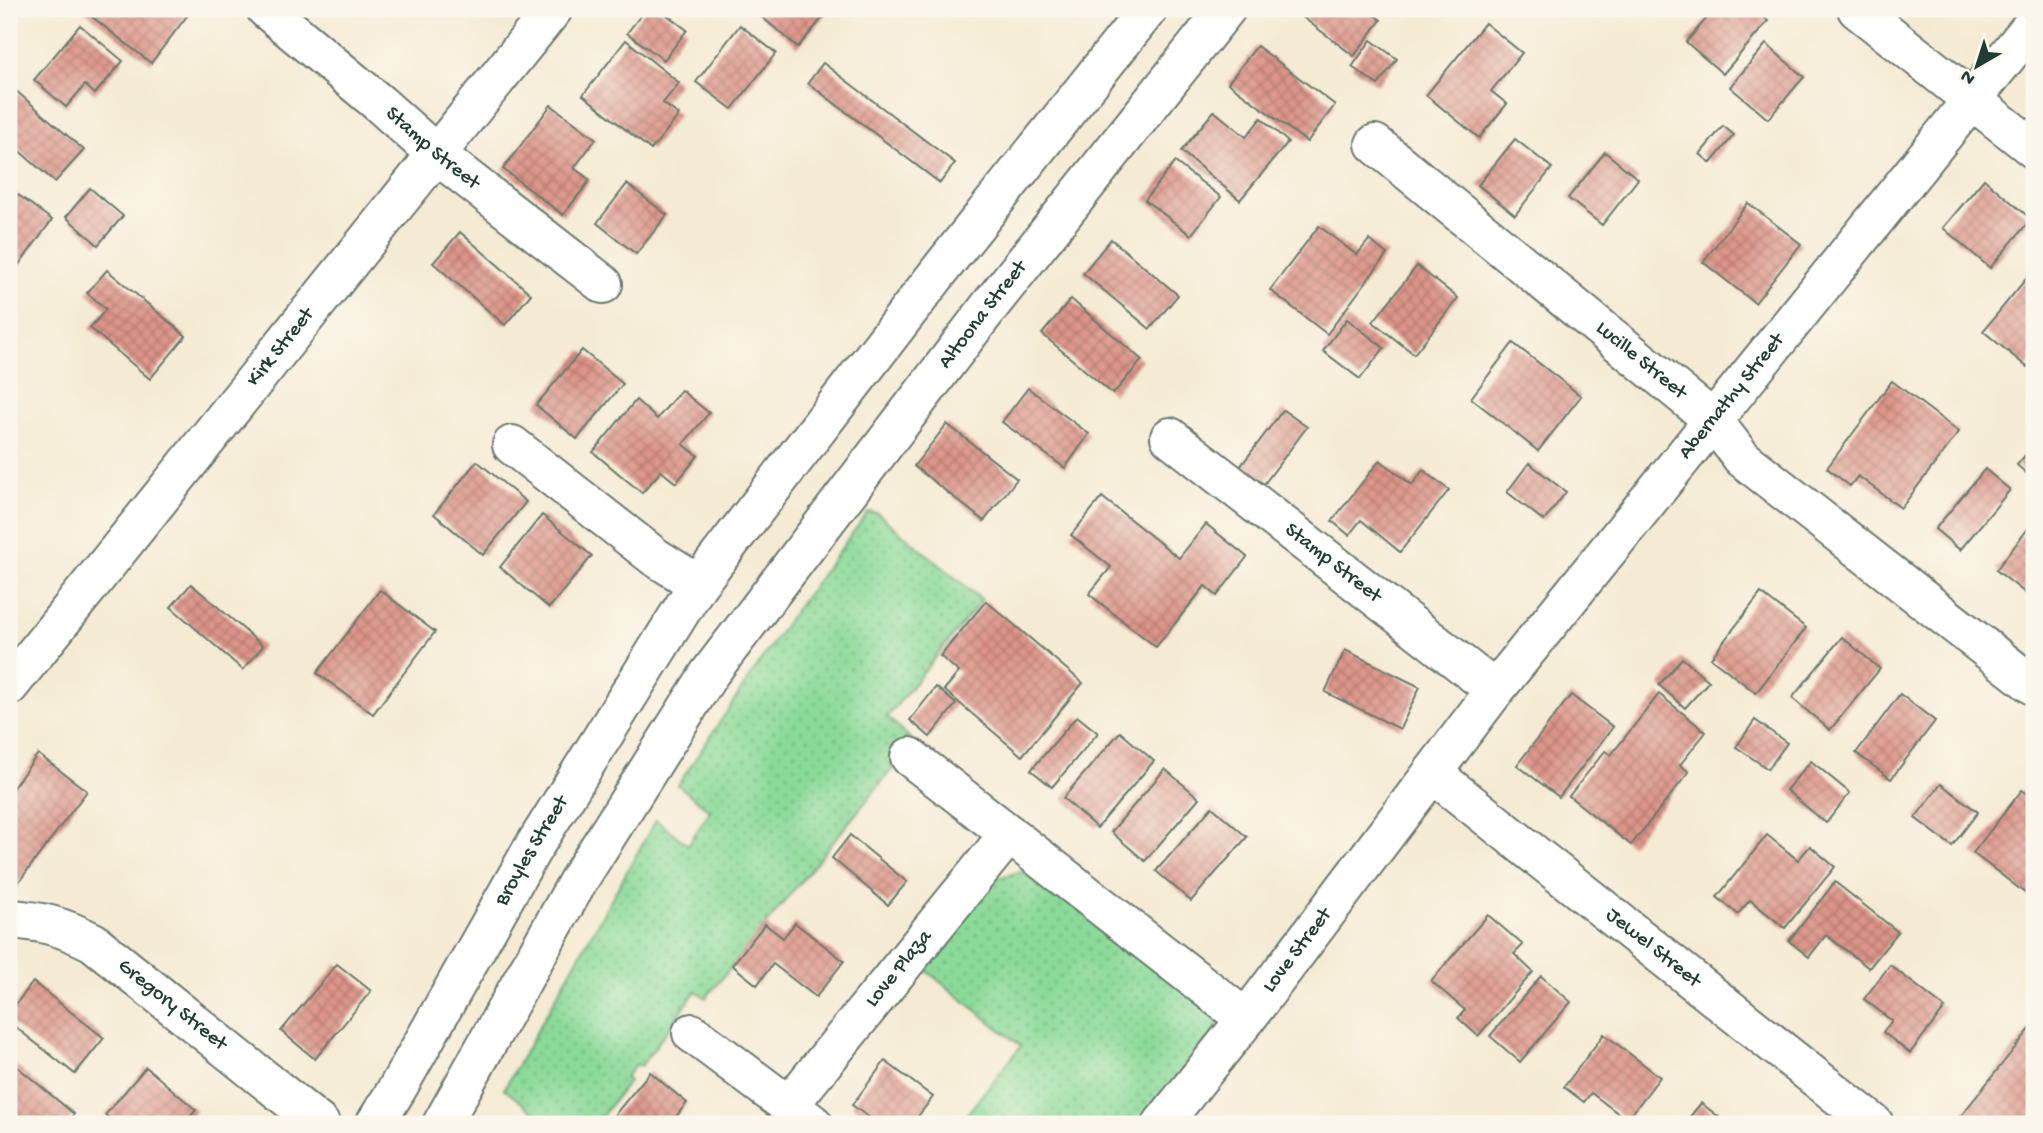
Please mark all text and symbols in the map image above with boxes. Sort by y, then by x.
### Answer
north arrow [1941,32,2011,102]
text: N [1956,64,1981,89]
street label: Stamp Street [379,102,486,197]
street label: Altoona Street [933,254,1034,374]
street label: Kirk Street [242,301,322,392]
street label: Lucille Street [1590,316,1693,407]
street label: Abernathy Street [1674,327,1792,465]
street label: Stamp Street [1279,518,1388,611]
street label: Broyles Street [490,790,576,911]
street label: Love Street [1258,902,1339,998]
street label: Jewel Street [1600,903,1707,995]
street label: Love Plaza [860,924,939,1013]
street label: Gregory Street [112,954,234,1058]

